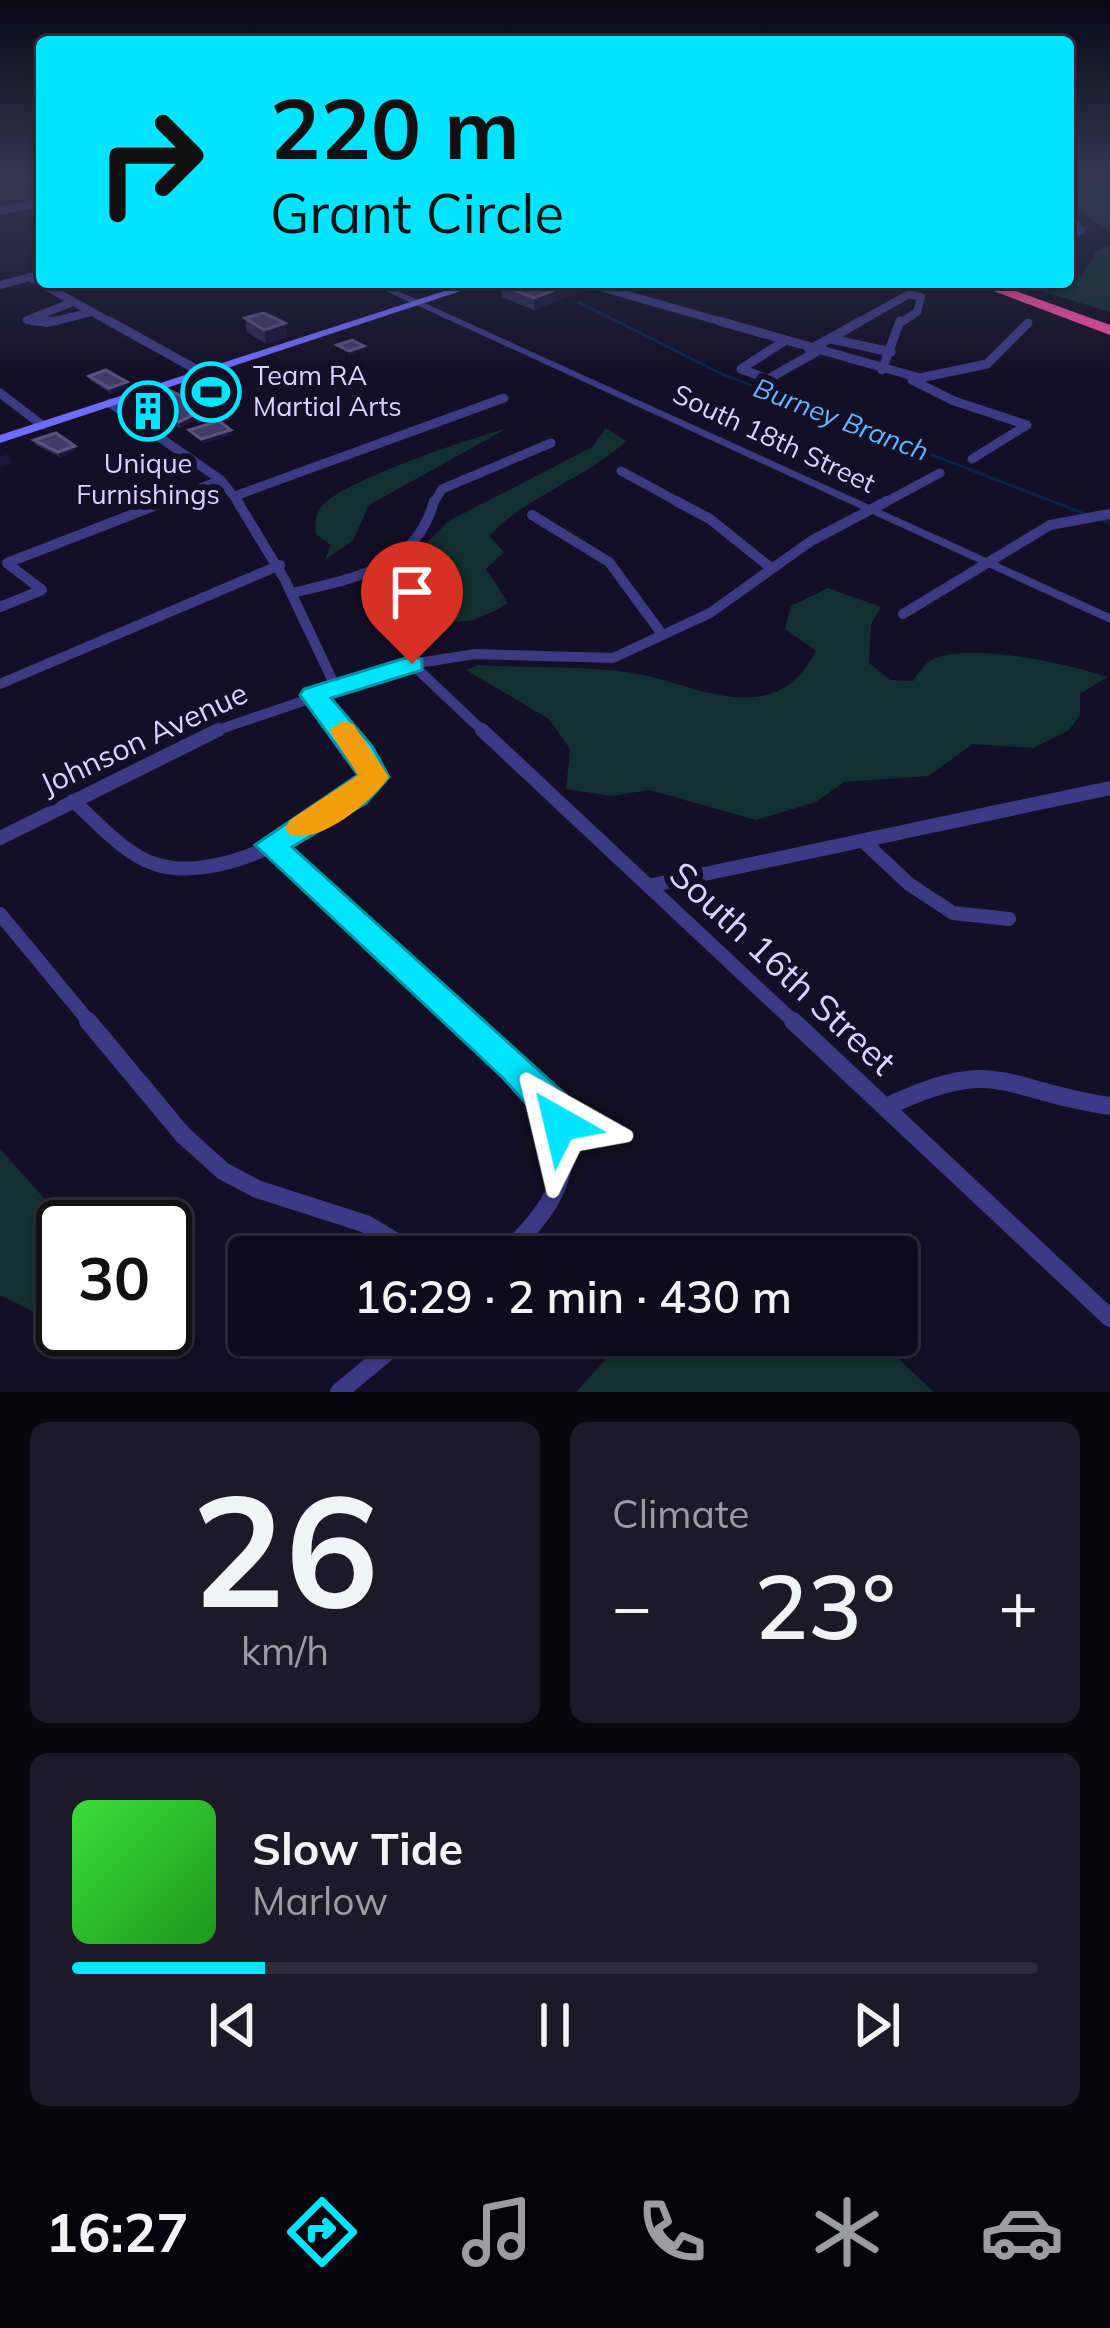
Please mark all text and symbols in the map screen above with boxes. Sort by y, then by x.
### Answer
text: 220 m [270,75,520,180]
icon: right [72,84,228,240]
text: Grant Circle [270,179,564,247]
place label: Team RA Martial Arts [253,358,402,423]
sports icon: Team RA Martial Arts [180,361,242,423]
water label: Burney Branch [749,370,934,468]
street label: South 18th Street [668,376,881,500]
building icon: Unique Furnishings [117,380,179,442]
place label: Unique Furnishings [76,446,220,511]
pin [361,541,463,664]
icon: arrive [379,559,445,625]
street label: Johnson Avenue [34,674,253,803]
street label: South 16th Street [661,851,906,1084]
position arrow [497,1061,623,1187]
speed limit sign: 30 [36,1200,192,1356]
text: 16:29 · 2 min · 430 m [354,1268,792,1324]
text: 26 [191,1450,379,1646]
text: Climate [612,1489,750,1538]
text: 23° [754,1549,896,1662]
text: − [612,1564,652,1647]
text: + [998,1564,1038,1647]
text: km/h [241,1626,329,1675]
text: Slow Tide [252,1820,463,1876]
text: Marlow [252,1876,388,1925]
icon: previous [200,1992,266,2058]
icon: pause [522,1992,588,2058]
icon: next [844,1992,910,2058]
icon: directions [280,2190,364,2274]
icon: music [455,2190,539,2274]
icon: phone [630,2190,714,2274]
icon: climate [805,2190,889,2274]
icon: car [980,2190,1064,2274]
text: 16:27 [46,2198,189,2266]

